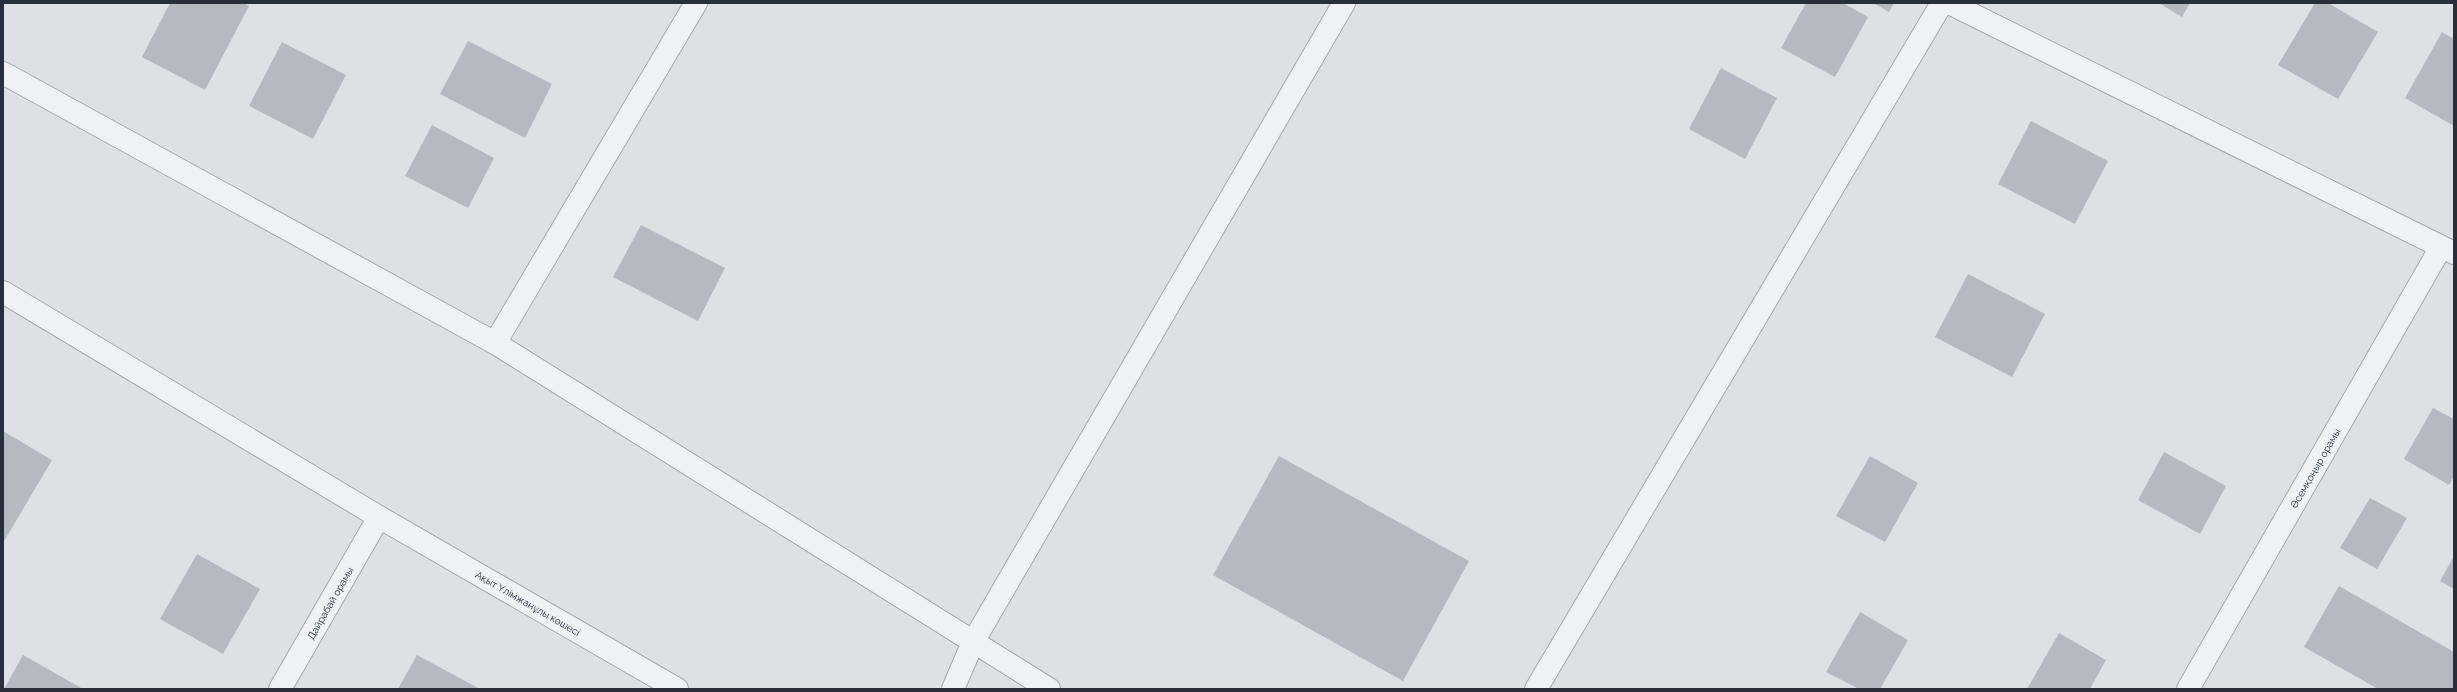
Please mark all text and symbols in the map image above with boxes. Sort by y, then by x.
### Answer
street label: Әсемқоңыр орамы [2288,426,2343,510]
street label: Дайрабай орамы [305,565,356,641]
street label: Ақыт Үлімжанұлы көшесі [473,569,582,638]

